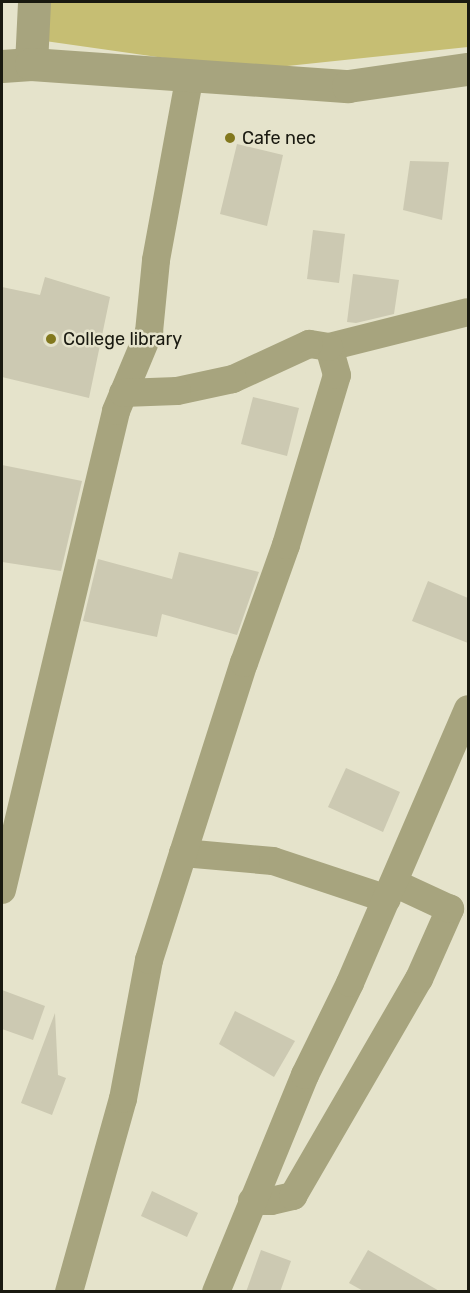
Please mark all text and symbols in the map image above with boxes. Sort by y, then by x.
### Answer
place label: Cafe nec [242,127,316,149]
marker: Cafe nec [223,131,237,145]
place label: College library [63,328,182,350]
marker: College library [44,332,58,346]

